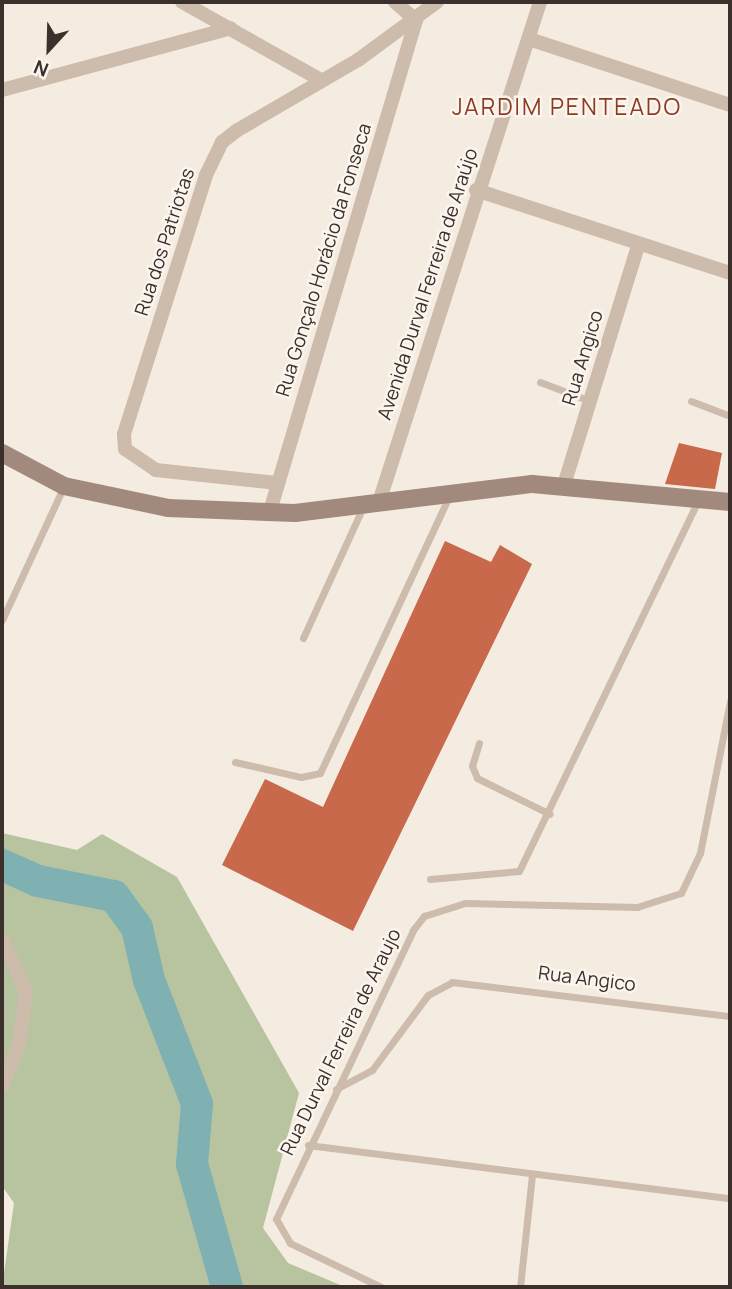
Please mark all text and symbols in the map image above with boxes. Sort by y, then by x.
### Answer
north arrow [14,14,84,84]
text: N [30,54,52,83]
district label: JARDIM PENTEADO [454,92,680,120]
street label: Rua Gonçalo Horácio da Fonseca [272,121,376,399]
street label: Avenida Durval Ferreira de Araújo [373,145,483,423]
street label: Rua dos Patriotas [130,165,200,319]
street label: Rua Angico [558,308,608,408]
street label: Rua Durval Ferreira de Araujo [276,925,406,1159]
street label: Rua Angico [537,962,637,996]

